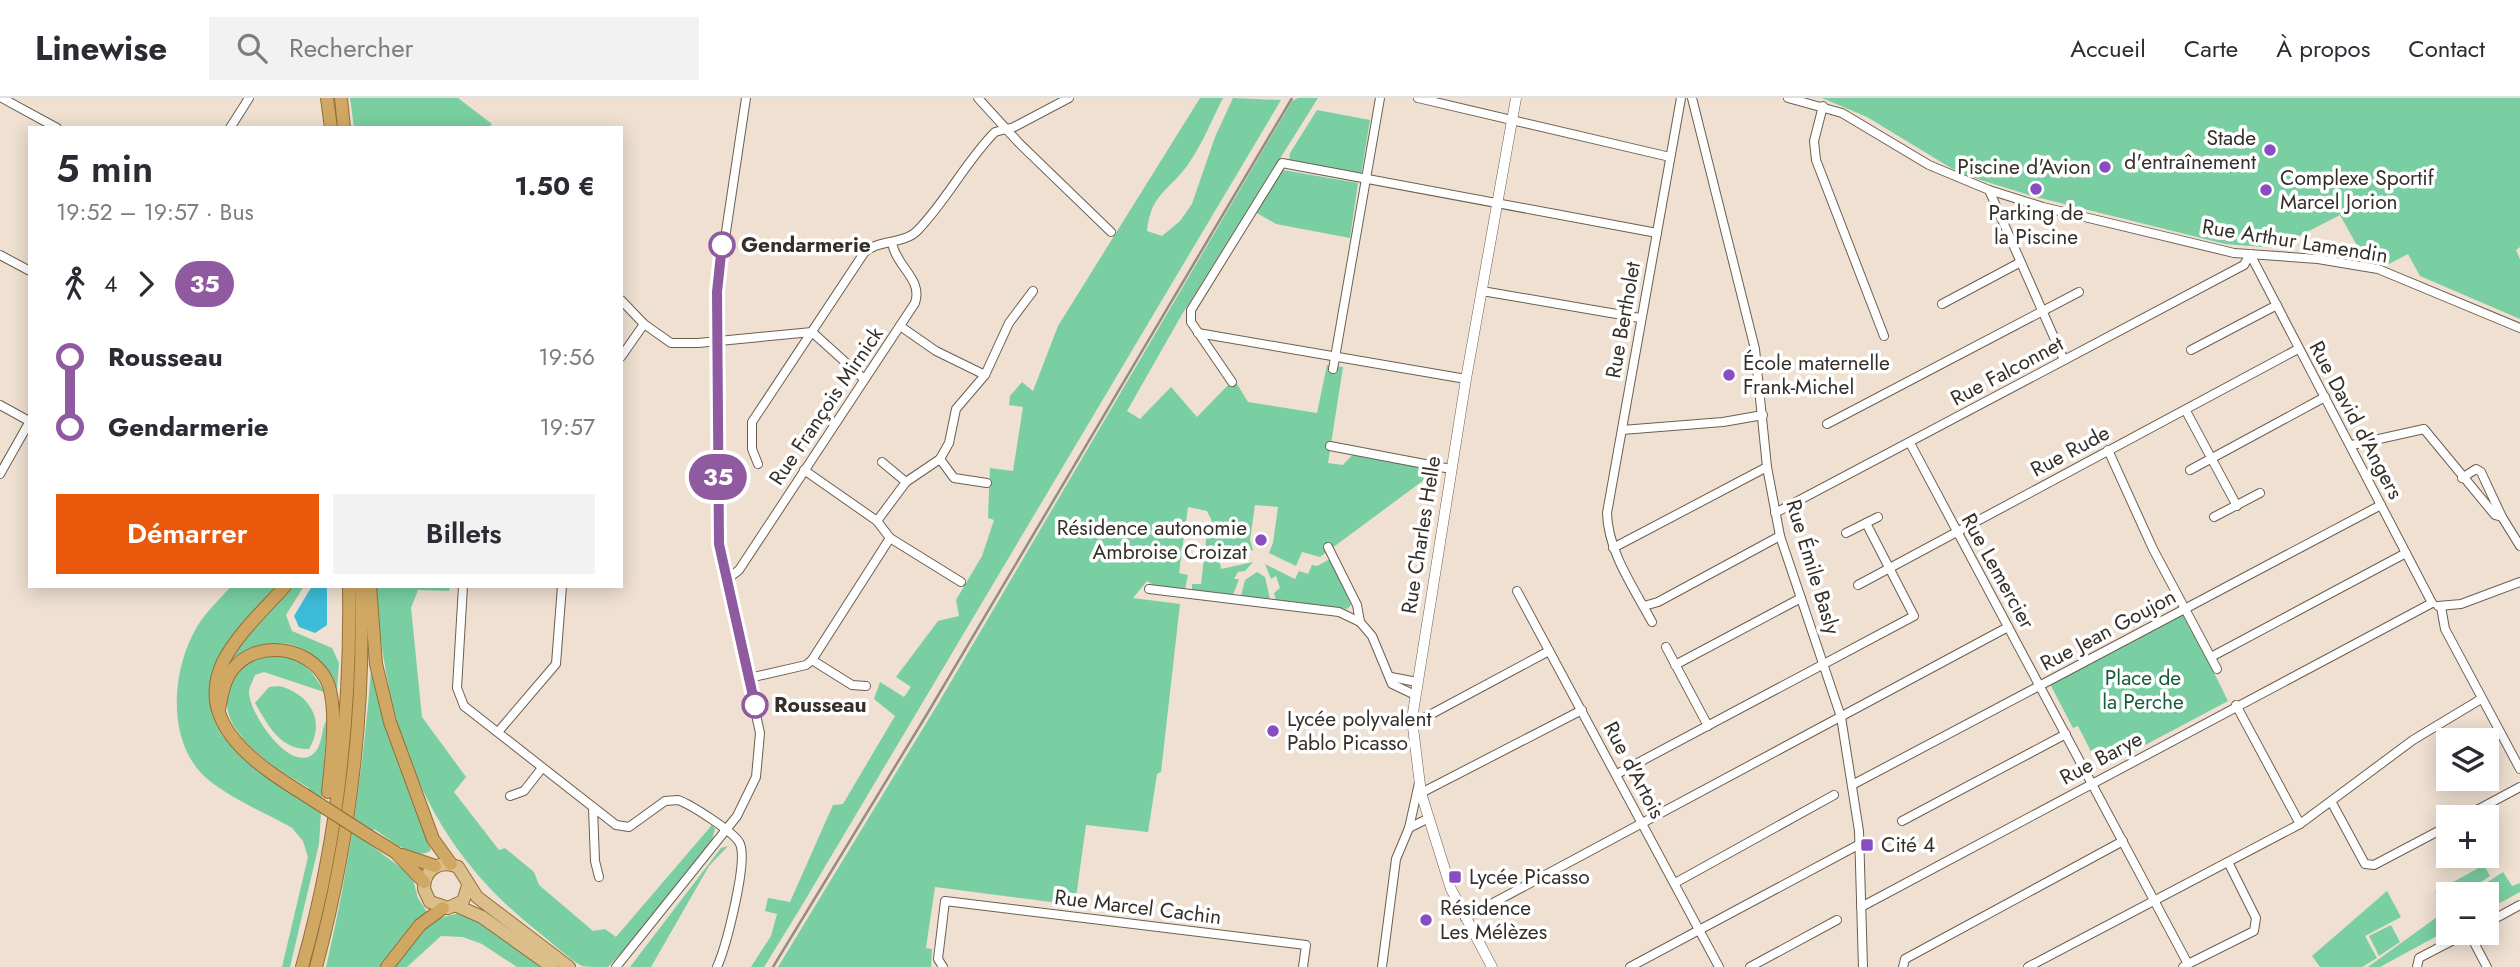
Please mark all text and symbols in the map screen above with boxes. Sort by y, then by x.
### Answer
search box [209,17,699,80]
text: Linewise [35,25,167,72]
icon: search [233,29,271,67]
text: Rechercher [289,29,413,67]
text: Accueil [2070,31,2146,66]
text: Carte [2184,31,2238,66]
text: À propos [2276,31,2370,66]
text: Contact [2408,31,2485,66]
place label: Stade d'entraînement [2124,123,2256,177]
text: 5 min [56,141,153,196]
marker: Stade d'entraînement [2262,142,2278,158]
place label: Piscine d'Avion [1957,152,2091,182]
marker: Piscine d'Avion [2097,159,2113,175]
place label: Complexe Sportif Marcel Jorion [2280,163,2435,217]
text: 1.50 € [515,167,595,205]
marker: Parking de la Piscine [2028,181,2044,197]
marker: Complexe Sportif Marcel Jorion [2258,182,2274,198]
text: 19:52 – 19:57 · Bus [56,195,254,229]
place label: Parking de la Piscine [1989,198,2084,252]
street label: Rue Arthur Lamendin [2200,211,2390,271]
place label: Gendarmerie [741,230,871,260]
marker: Gendarmerie [709,232,735,258]
street label: Rue Bertholet [1598,259,1648,381]
icon: walk [56,265,94,303]
icon: forward [127,265,165,303]
text: 35 [189,266,220,301]
text: 4 [104,267,117,301]
street label: Rue François Mirnick [762,320,891,491]
street label: Rue Falconnet [1945,329,2069,413]
street label: Rue David d'Angers [2302,336,2410,504]
text: Rousseau [108,338,223,376]
text: 19:56 [538,340,595,374]
place label: École maternelle Frank-Michel [1743,348,1890,402]
marker: École maternelle Frank-Michel [1721,367,1737,383]
text: Gendarmerie [108,408,269,446]
text: 19:57 [539,410,595,444]
street label: Rue Rude [2025,418,2115,484]
line badge: 35 [686,454,750,500]
street label: Rue Charles Helle [1394,454,1448,616]
text: 35 [703,459,733,494]
button: Démarrer [56,494,319,574]
button: Billets [333,494,595,574]
street label: Rue Émile Basly [1778,496,1848,639]
street label: Rue Lemercier [1954,508,2042,635]
place label: Résidence autonomie Ambroise Croizat [1057,513,1247,567]
marker: Résidence autonomie Ambroise Croizat [1253,532,1269,548]
street label: Rue Jean Goujon [2035,582,2181,678]
park label: Place de la Perche [2102,663,2184,717]
place label: Rousseau [774,690,867,720]
marker: Rousseau [742,692,768,718]
place label: Lycée polyvalent Pablo Picasso [1287,704,1431,758]
street label: Rue d'Artois [1596,716,1672,824]
marker: Lycée polyvalent Pablo Picasso [1265,723,1281,739]
street label: Rue Barye [2055,724,2148,792]
map controls [2436,728,2499,945]
button: layers [2436,728,2499,791]
button: + [2436,805,2499,868]
place label: Cité 4 [1881,830,1935,860]
marker: Cité 4 [1859,837,1875,853]
place label: Lycée Picasso [1469,862,1590,892]
marker: Lycée Picasso [1447,869,1463,885]
street label: Rue Marcel Cachin [1053,882,1223,932]
button: − [2436,882,2499,945]
place label: Résidence Les Mélèzes [1440,893,1547,947]
marker: Résidence Les Mélèzes [1418,912,1434,928]

